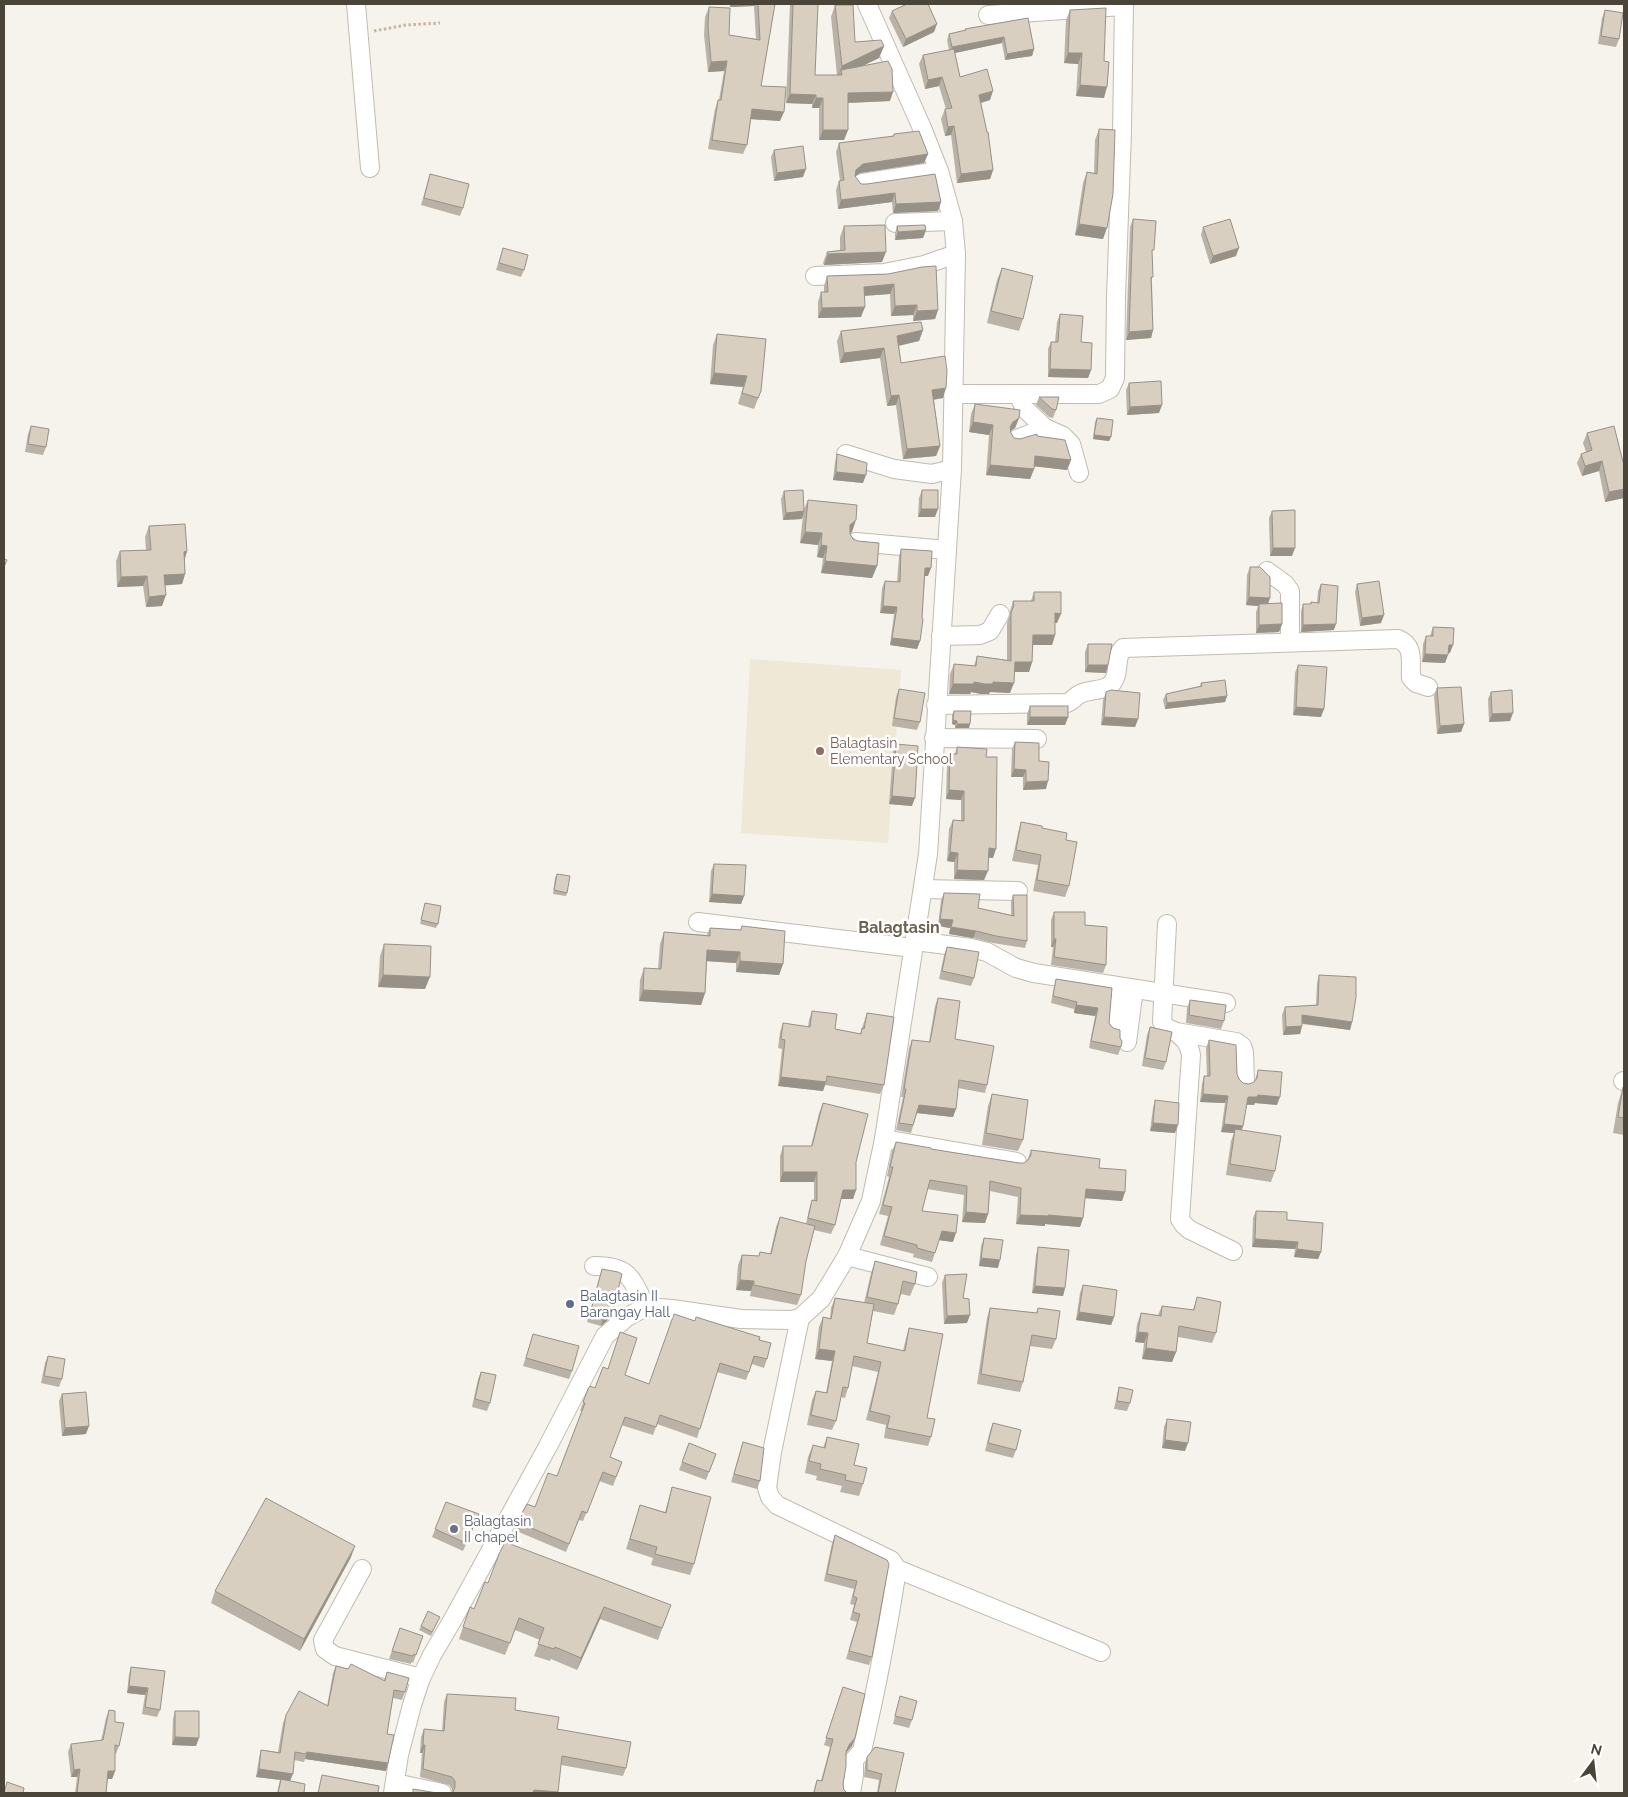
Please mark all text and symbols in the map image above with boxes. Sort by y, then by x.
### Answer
place label: Balagtasin Elementary School [830,735,953,767]
marker: Balagtasin Elementary School [814,745,826,757]
district label: Balagtasin [858,918,940,937]
place label: Balagtasin II Barangay Hall [580,1288,670,1320]
marker: Balagtasin II Barangay Hall [564,1298,576,1310]
place label: Balagtasin II chapel [464,1513,531,1545]
marker: Balagtasin II chapel [448,1523,460,1535]
north arrow [1568,1737,1618,1787]
text: N [1589,1740,1604,1759]

